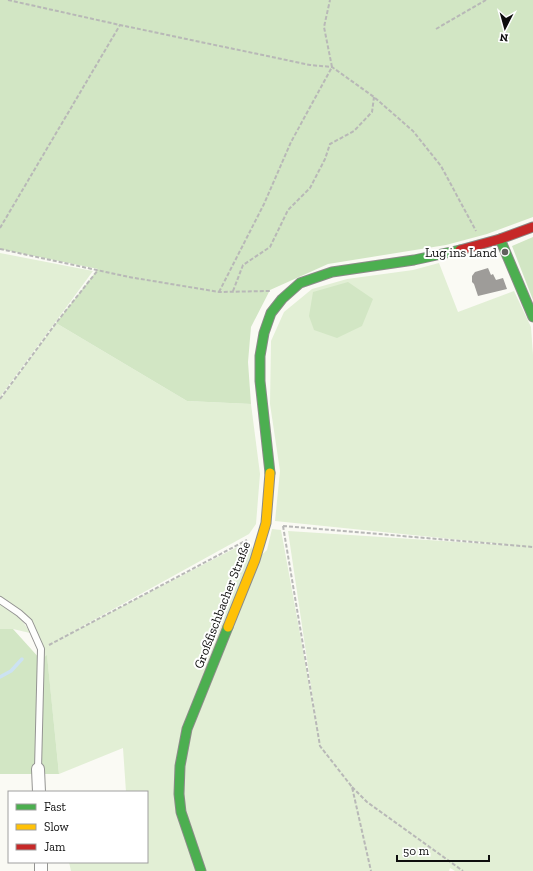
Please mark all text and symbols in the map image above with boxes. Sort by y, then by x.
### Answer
north arrow [485,8,525,48]
text: N [499,30,509,44]
place label: Lug ins Land [425,245,497,260]
marker: Lug ins Land [500,247,510,257]
street label: Großfischbacher Straße [191,539,253,671]
legend [8,791,148,863]
text: Fast [44,800,67,814]
text: Slow [44,820,70,834]
scale bar [397,837,489,863]
text: Jam [44,840,66,854]
text: 50 m [403,844,430,858]

